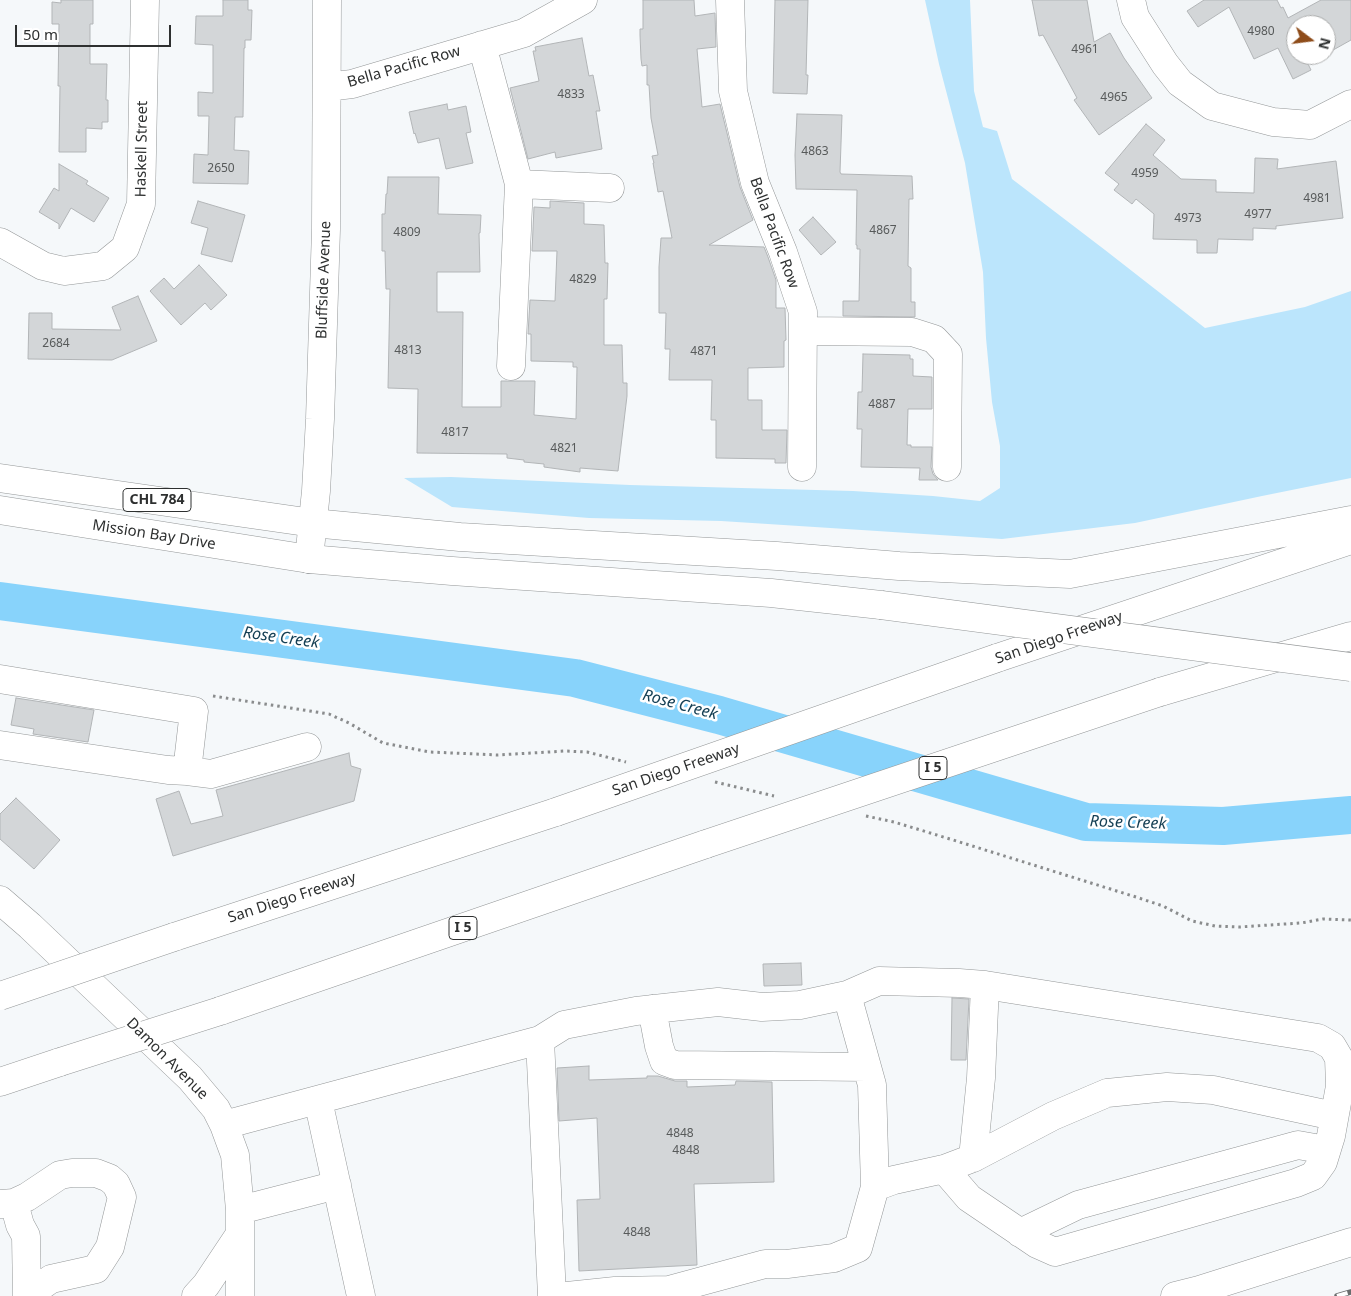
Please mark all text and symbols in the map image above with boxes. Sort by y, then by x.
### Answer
scale bar [18,15,174,47]
north arrow [1286,15,1336,65]
text: 50 m [23,24,58,44]
house number: 4980 [1247,25,1275,39]
text: N [1314,36,1336,52]
street label: Bella Pacific Row [345,42,463,92]
house number: 4961 [1071,43,1099,57]
house number: 4833 [557,88,585,102]
house number: 4965 [1100,91,1128,105]
street label: Haskell Street [132,100,152,198]
house number: 4863 [801,145,829,159]
house number: 2650 [207,162,235,176]
house number: 4959 [1131,167,1159,181]
street label: Bella Pacific Row [746,175,802,291]
house number: 4981 [1303,192,1331,206]
house number: 4977 [1244,208,1272,222]
house number: 4973 [1174,212,1202,226]
street label: Bluffside Avenue [313,220,335,340]
house number: 4867 [869,224,897,238]
house number: 4809 [393,226,421,240]
house number: 4829 [569,273,597,287]
house number: 2684 [42,337,70,351]
house number: 4813 [394,344,422,358]
house number: 4871 [690,345,718,359]
house number: 4887 [868,398,896,412]
house number: 4817 [441,426,469,440]
house number: 4821 [550,442,578,456]
road number: CHL 784 [123,488,191,512]
street label: Mission Bay Drive [91,516,217,554]
street label: San Diego Freeway [993,608,1125,668]
water label: Rose Creek [242,623,320,653]
water label: Rose Creek [641,686,719,724]
street label: San Diego Freeway [610,740,742,800]
road number: I 5 [919,756,947,780]
water label: Rose Creek [1089,812,1167,834]
street label: San Diego Freeway [226,869,358,927]
road number: I 5 [449,916,477,940]
street label: Damon Avenue [122,1014,212,1104]
house number: 4848 [666,1127,694,1141]
house number: 4848 [672,1144,700,1158]
house number: 4848 [623,1226,651,1240]

